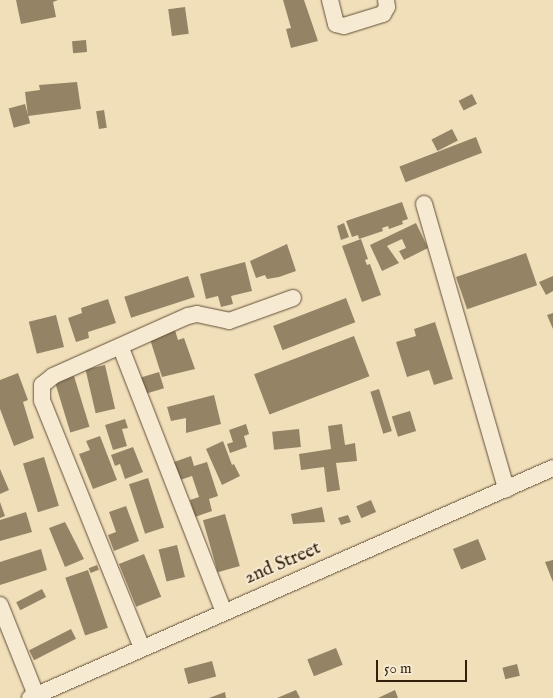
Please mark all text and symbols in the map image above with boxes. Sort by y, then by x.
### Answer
street label: 2nd Street [241,538,325,590]
scale bar [378,650,469,682]
text: 50 m [384,659,412,678]

